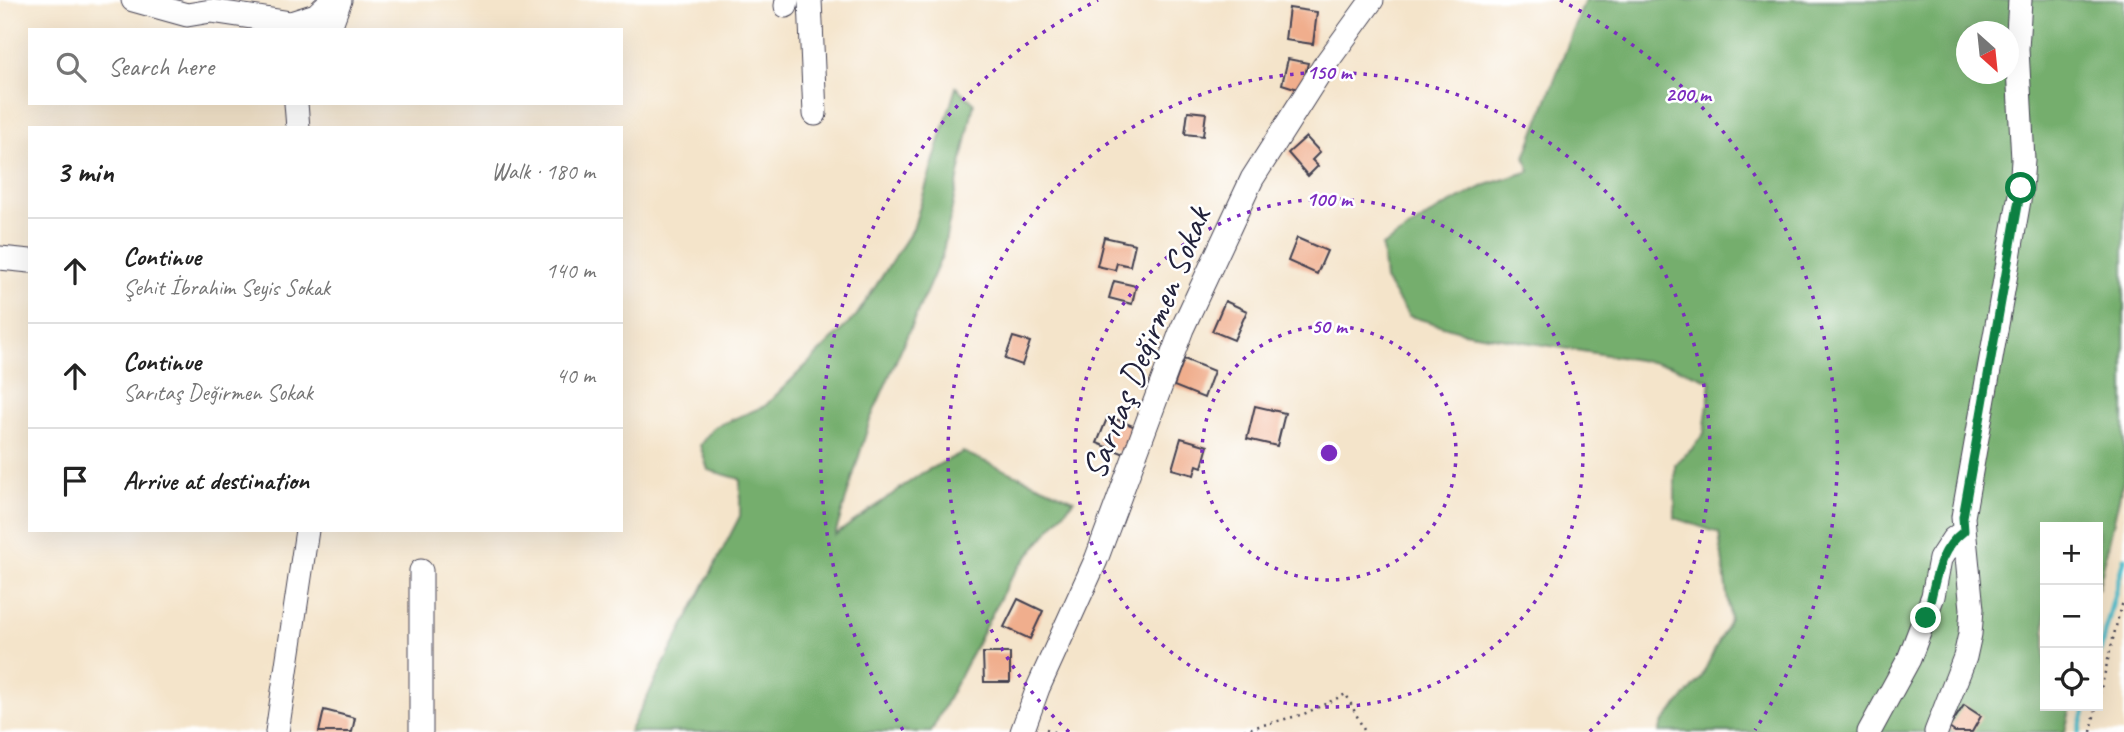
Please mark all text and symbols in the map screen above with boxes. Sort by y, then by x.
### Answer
north arrow [1956,21,2019,84]
search box [28,28,623,105]
icon: search [52,48,90,86]
text: Search here [108,50,214,83]
text: 150 m [1306,59,1354,85]
text: 200 m [1665,81,1713,107]
text: 3 min [56,153,113,191]
text: Walk · 180 m [491,157,595,186]
route start [2005,172,2036,203]
text: 100 m [1306,186,1354,212]
street label: Sarıtaş Değirmen Sokak [1071,198,1222,485]
text: Continue [123,240,201,273]
icon: ahead [56,252,94,290]
text: 140 m [546,256,595,285]
text: Şehit İbrahim Seyis Sokak [123,273,330,302]
text: 50 m [1311,313,1349,339]
text: Continue [123,345,201,378]
icon: ahead [56,357,94,395]
text: 40 m [556,361,595,390]
text: Sarıtaş Değirmen Sokak [123,378,313,407]
centre of rings [1317,441,1341,465]
icon: arrive [56,462,94,500]
text: Arrive at destination [123,464,309,497]
map controls [2040,522,2103,711]
button: + [2040,522,2103,585]
button: − [2040,585,2103,648]
route end [1910,602,1941,633]
button: locate [2040,648,2103,711]

